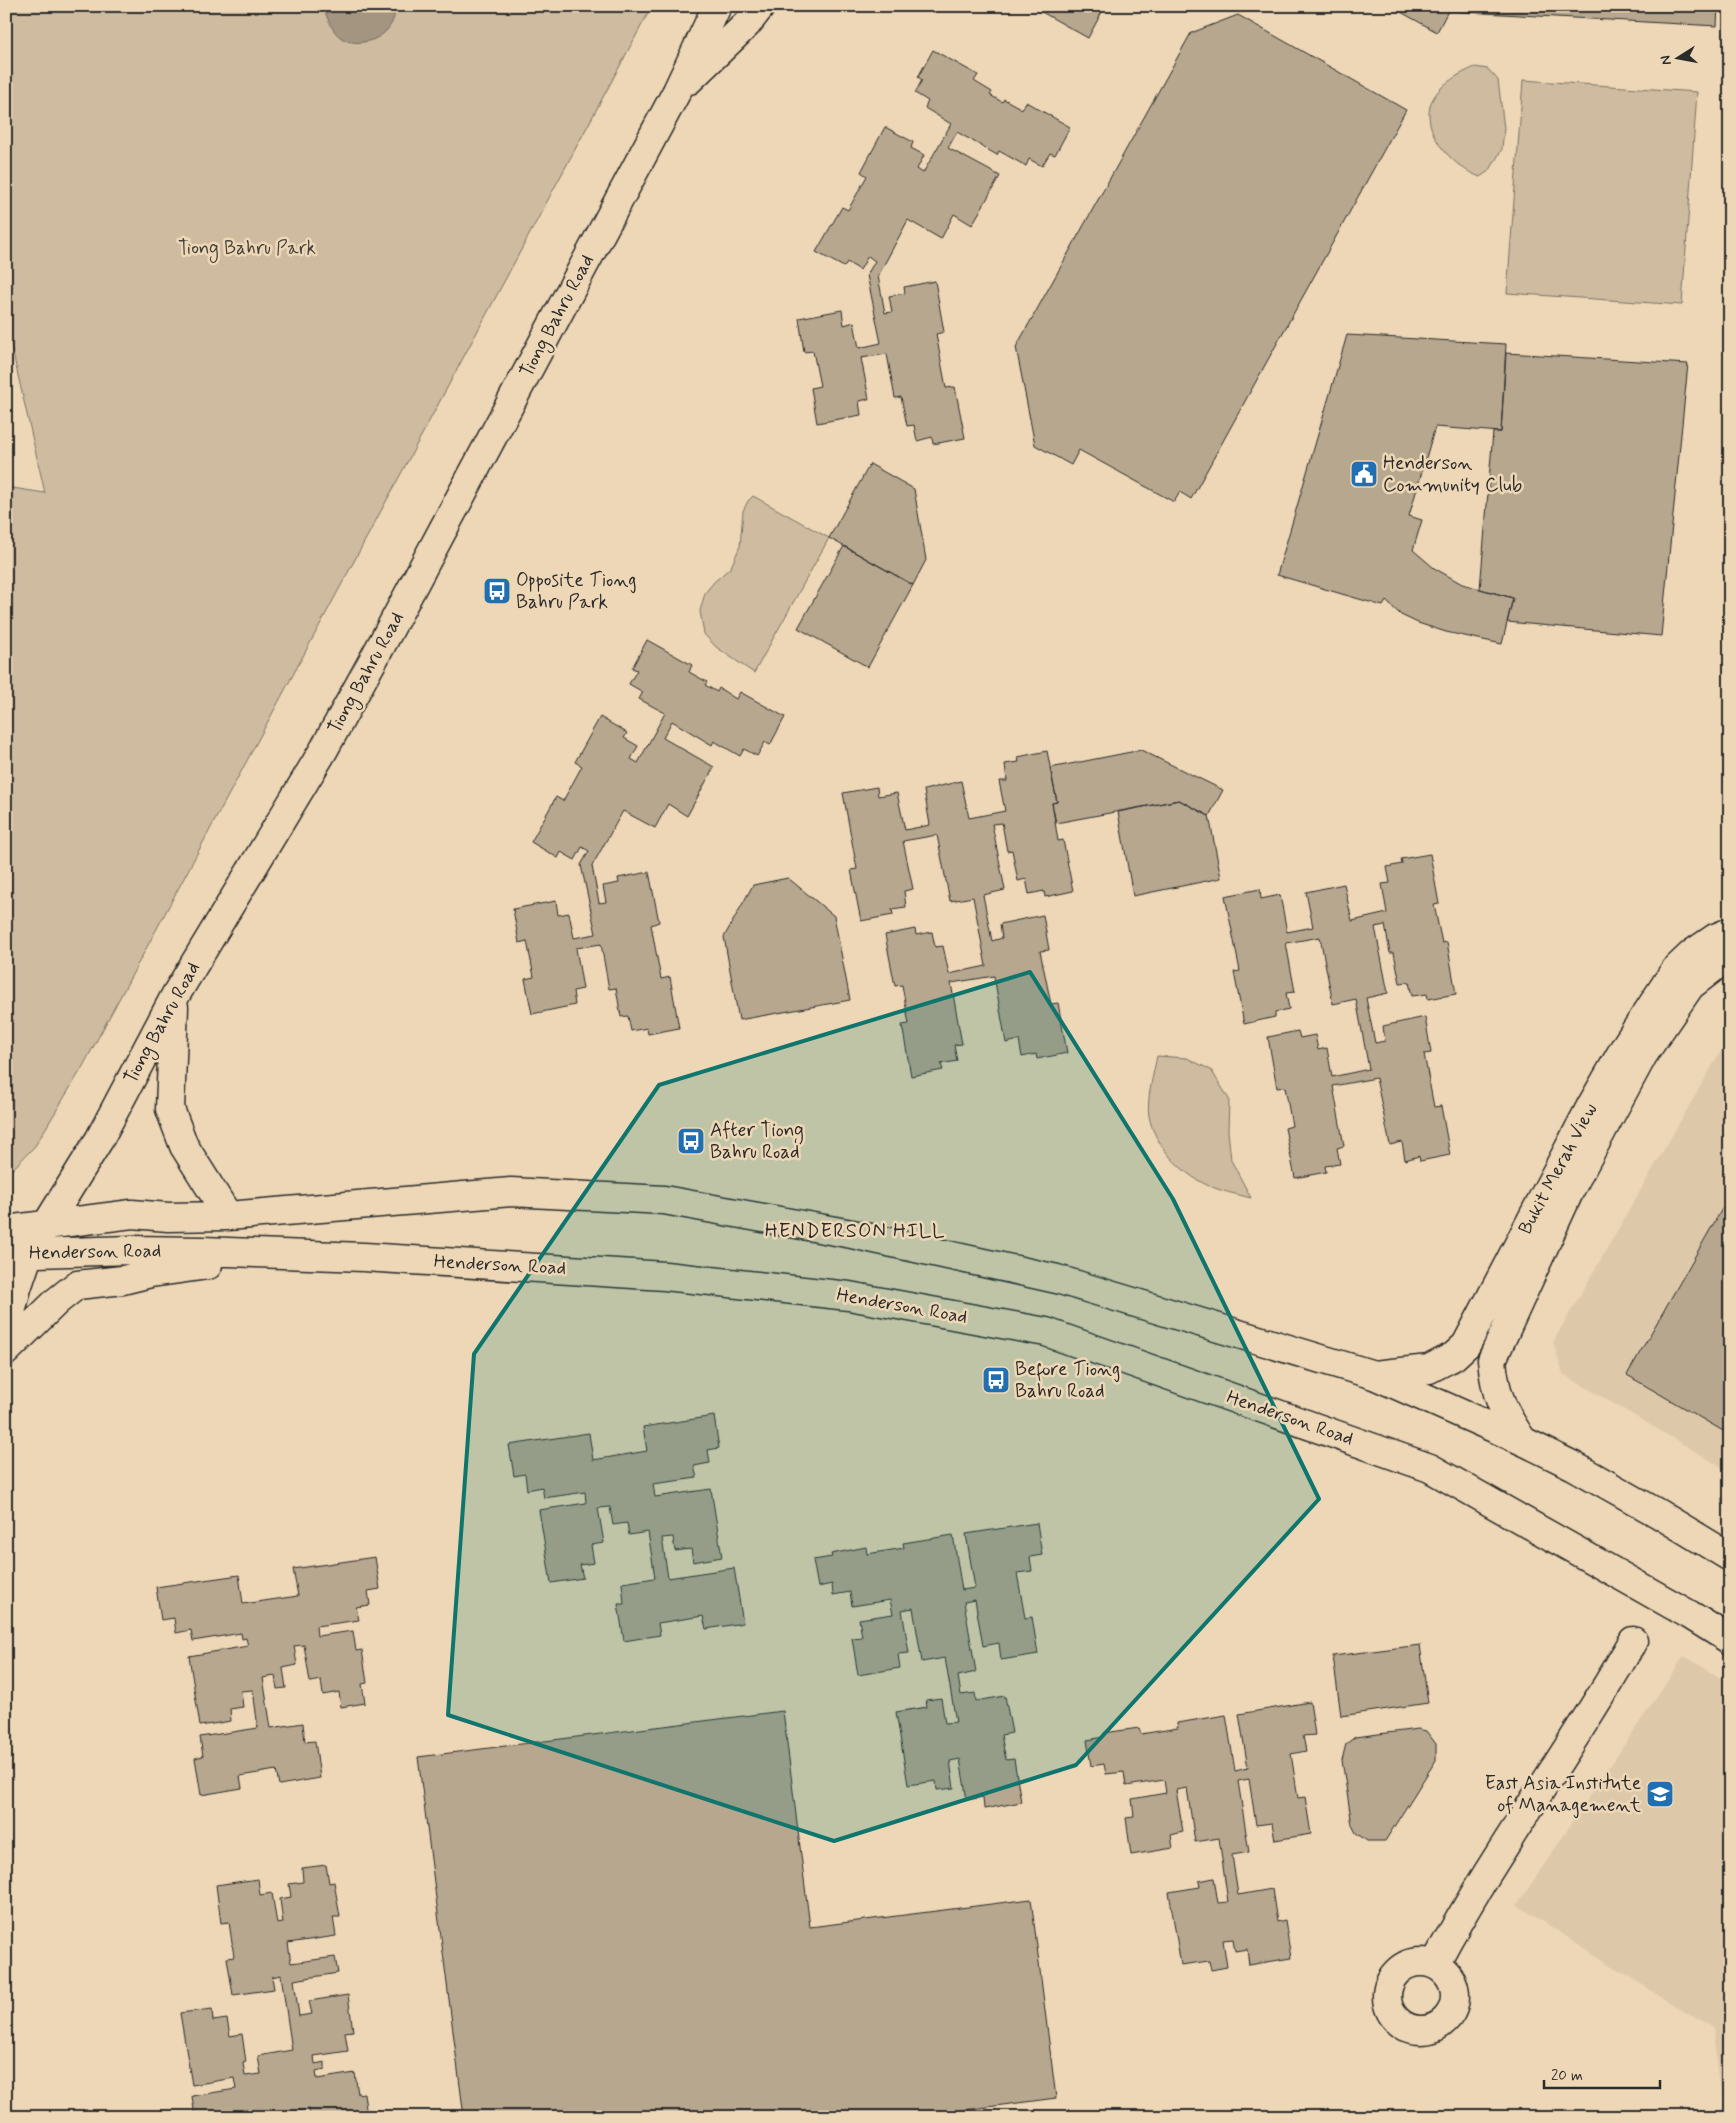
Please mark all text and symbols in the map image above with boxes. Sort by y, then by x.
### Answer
north arrow [1654,32,1704,82]
text: N [1656,54,1676,67]
park label: Tiong Bahru Park [178,236,316,263]
street label: Tiong Bahru Road [514,250,602,383]
place label: Henderson Community Club [1383,451,1522,498]
public building icon: Henderson Community Club [1349,459,1379,489]
place label: Opposite Tiong Bahru Park [516,568,637,615]
bus stop icon: Opposite Tiong Bahru Park [482,576,512,606]
street label: Tiong Bahru Road [322,608,412,739]
street label: Tiong Bahru Road [118,958,208,1089]
street label: Bukit Merah View [1513,1099,1603,1239]
place label: After Tiong Bahru Road [710,1118,804,1165]
bus stop icon: After Tiong Bahru Road [676,1126,706,1156]
district label: HENDERSON HILL [765,1218,945,1245]
street label: Henderson Road [29,1238,161,1266]
street label: Henderson Road [433,1249,567,1281]
street label: Henderson Road [835,1282,969,1330]
place label: Before Tiong Bahru Road [1015,1357,1120,1404]
bus stop icon: Before Tiong Bahru Road [981,1365,1011,1395]
street label: Henderson Road [1223,1385,1357,1451]
place label: East Asia Institute of Management [1485,1771,1641,1819]
school or university icon: East Asia Institute of Management [1645,1779,1675,1809]
scale bar [1544,2058,1660,2090]
text: 20 m [1551,2066,1583,2086]

